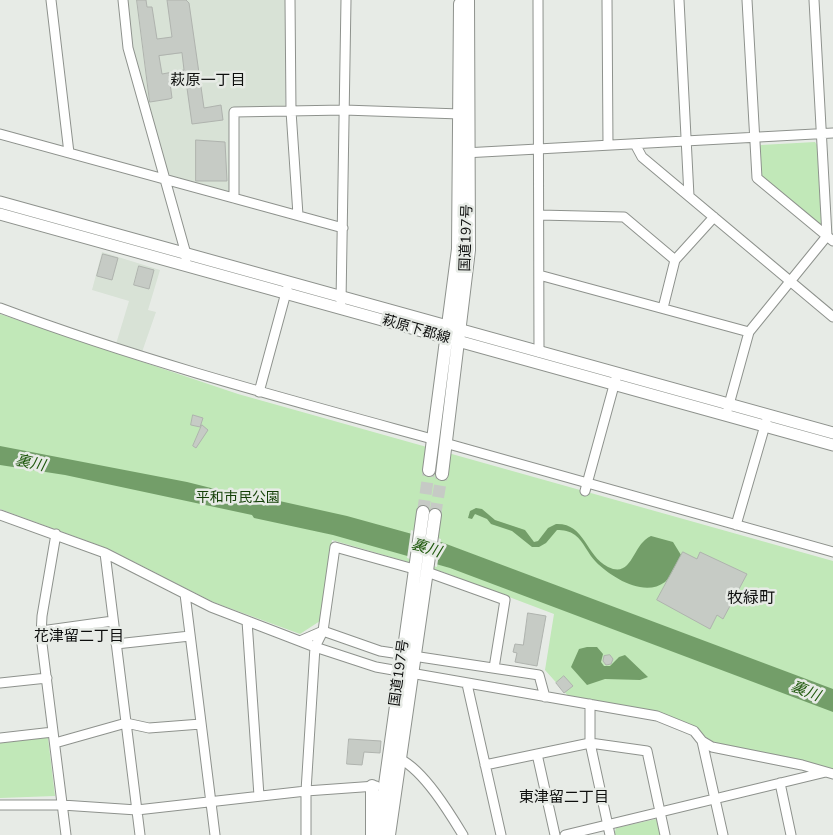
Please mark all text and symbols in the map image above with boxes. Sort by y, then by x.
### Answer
district label: 萩原一丁目 [171,72,245,90]
street label: 国道197号 [457,204,477,272]
street label: 萩原下郡線 [380,312,452,348]
water label: 裏川 [13,452,47,476]
park label: 平和市民公園 [196,491,280,507]
water label: 裏川 [409,536,443,562]
district label: 牧緑町 [727,589,775,609]
district label: 花津留二丁目 [34,628,124,646]
street label: 国道197号 [387,639,413,707]
water label: 裏川 [788,678,822,706]
district label: 東津留二丁目 [519,789,609,807]

